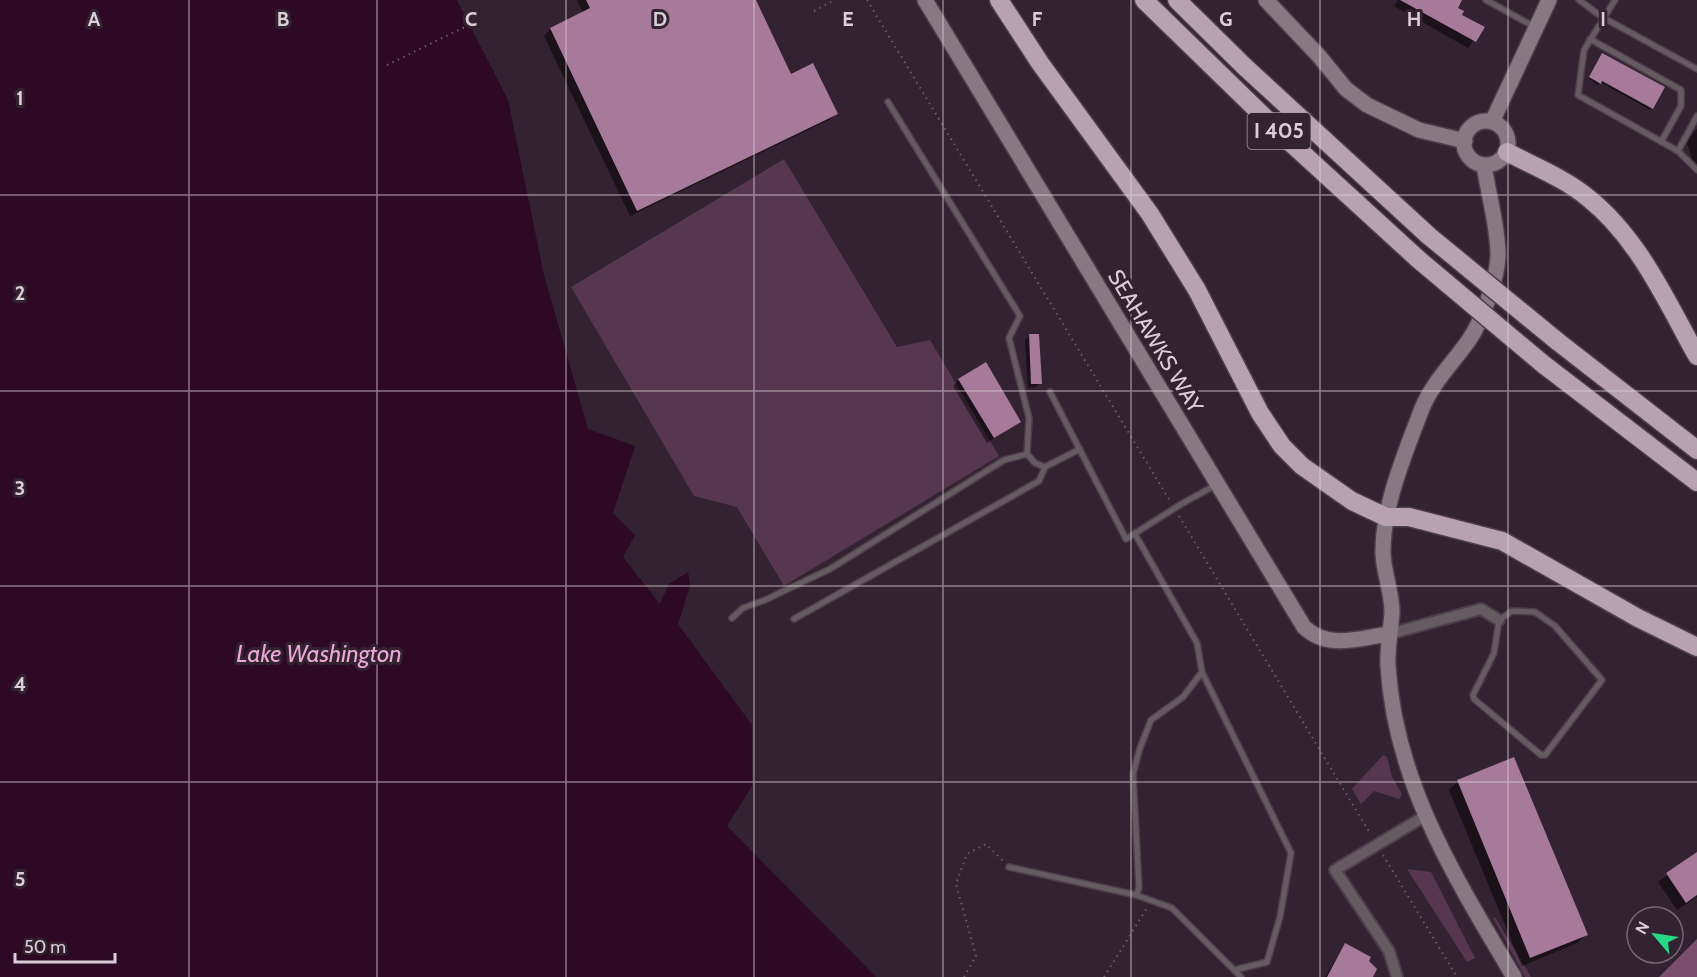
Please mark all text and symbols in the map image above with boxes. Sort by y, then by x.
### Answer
text: A [88,7,101,31]
text: B [277,7,289,31]
text: C [465,7,477,31]
text: D [653,7,667,31]
text: E [842,7,854,31]
text: F [1032,7,1043,31]
text: G [1219,7,1233,31]
text: H [1407,7,1421,31]
text: I [1600,7,1606,31]
text: 1 [16,86,24,110]
road number: I 405 [1248,113,1310,149]
street label: SEAHAWKS WAY [1102,265,1209,418]
text: 2 [15,281,25,305]
text: 3 [15,476,25,500]
water label: Lake Washington [236,639,402,668]
text: 4 [14,672,26,696]
text: 5 [15,867,25,891]
north arrow [1625,905,1685,965]
text: N [1631,918,1653,938]
scale bar [15,926,116,964]
text: 50 m [24,936,66,958]

